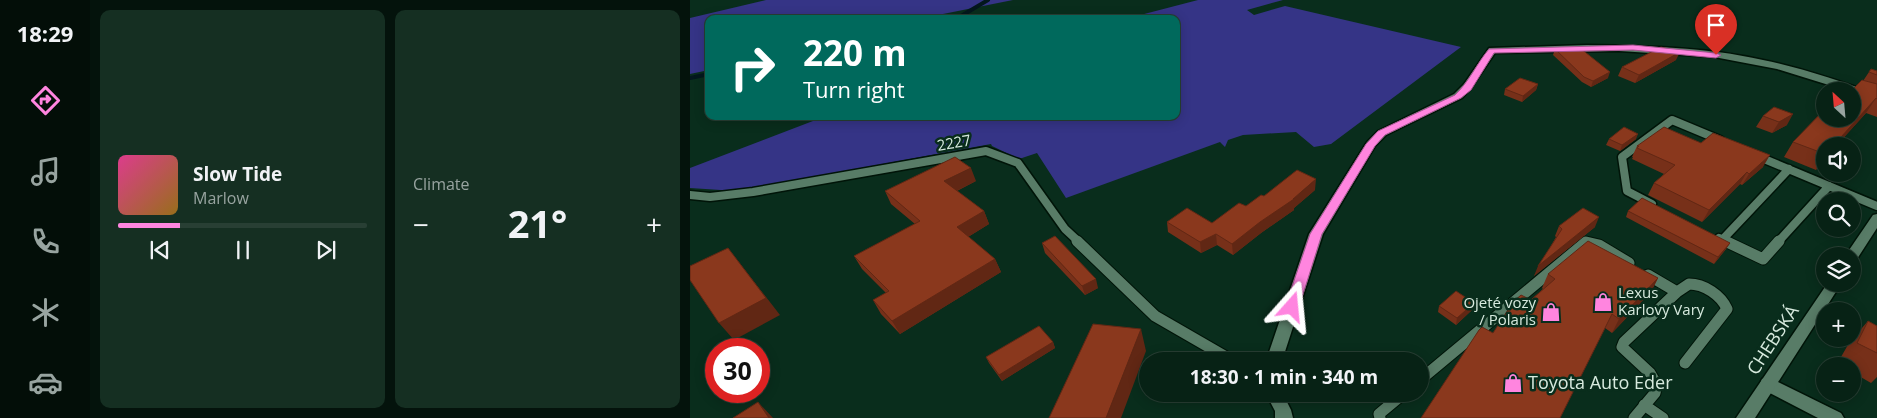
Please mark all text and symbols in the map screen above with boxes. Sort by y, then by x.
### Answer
pin [1695,4,1737,55]
icon: arrive [1702,11,1730,39]
text: 18:29 [17,18,73,48]
text: 220 m [803,29,907,76]
icon: right [720,35,785,100]
text: Turn right [803,74,905,104]
north arrow [1816,82,1861,128]
map controls [1816,82,1861,402]
icon: directions [28,83,63,118]
street label: 2227 [935,129,972,155]
button: sound [1816,137,1861,182]
icon: music [28,154,63,189]
text: Slow Tide [193,161,282,187]
text: Climate [413,173,470,195]
text: Marlow [193,187,249,209]
button: search [1816,192,1861,237]
text: 21° [508,197,567,249]
text: − [413,205,429,243]
text: + [646,205,662,243]
icon: phone [28,224,63,259]
icon: previous [146,236,174,264]
icon: pause [229,236,257,264]
icon: next [312,236,340,264]
button: layers [1816,247,1861,292]
position arrow [1265,280,1317,332]
place label: Lexus Karlovy Vary [1618,282,1705,319]
shop icon: Lexus Karlovy Vary [1592,291,1614,313]
place label: Ojeté vozy / Polaris [1463,292,1536,329]
icon: climate [28,295,63,330]
street label: CHEBSKÁ [1741,299,1804,379]
shop icon: Ojeté vozy / Polaris [1540,301,1562,323]
button: + [1816,302,1861,347]
speed limit sign: 30 [705,338,770,403]
button: − [1816,357,1861,402]
text: 18:30 · 1 min · 340 m [1190,364,1378,390]
icon: car [28,365,63,400]
place label: Toyota Auto Eder [1528,370,1673,394]
shop icon: Toyota Auto Eder [1502,372,1524,394]

